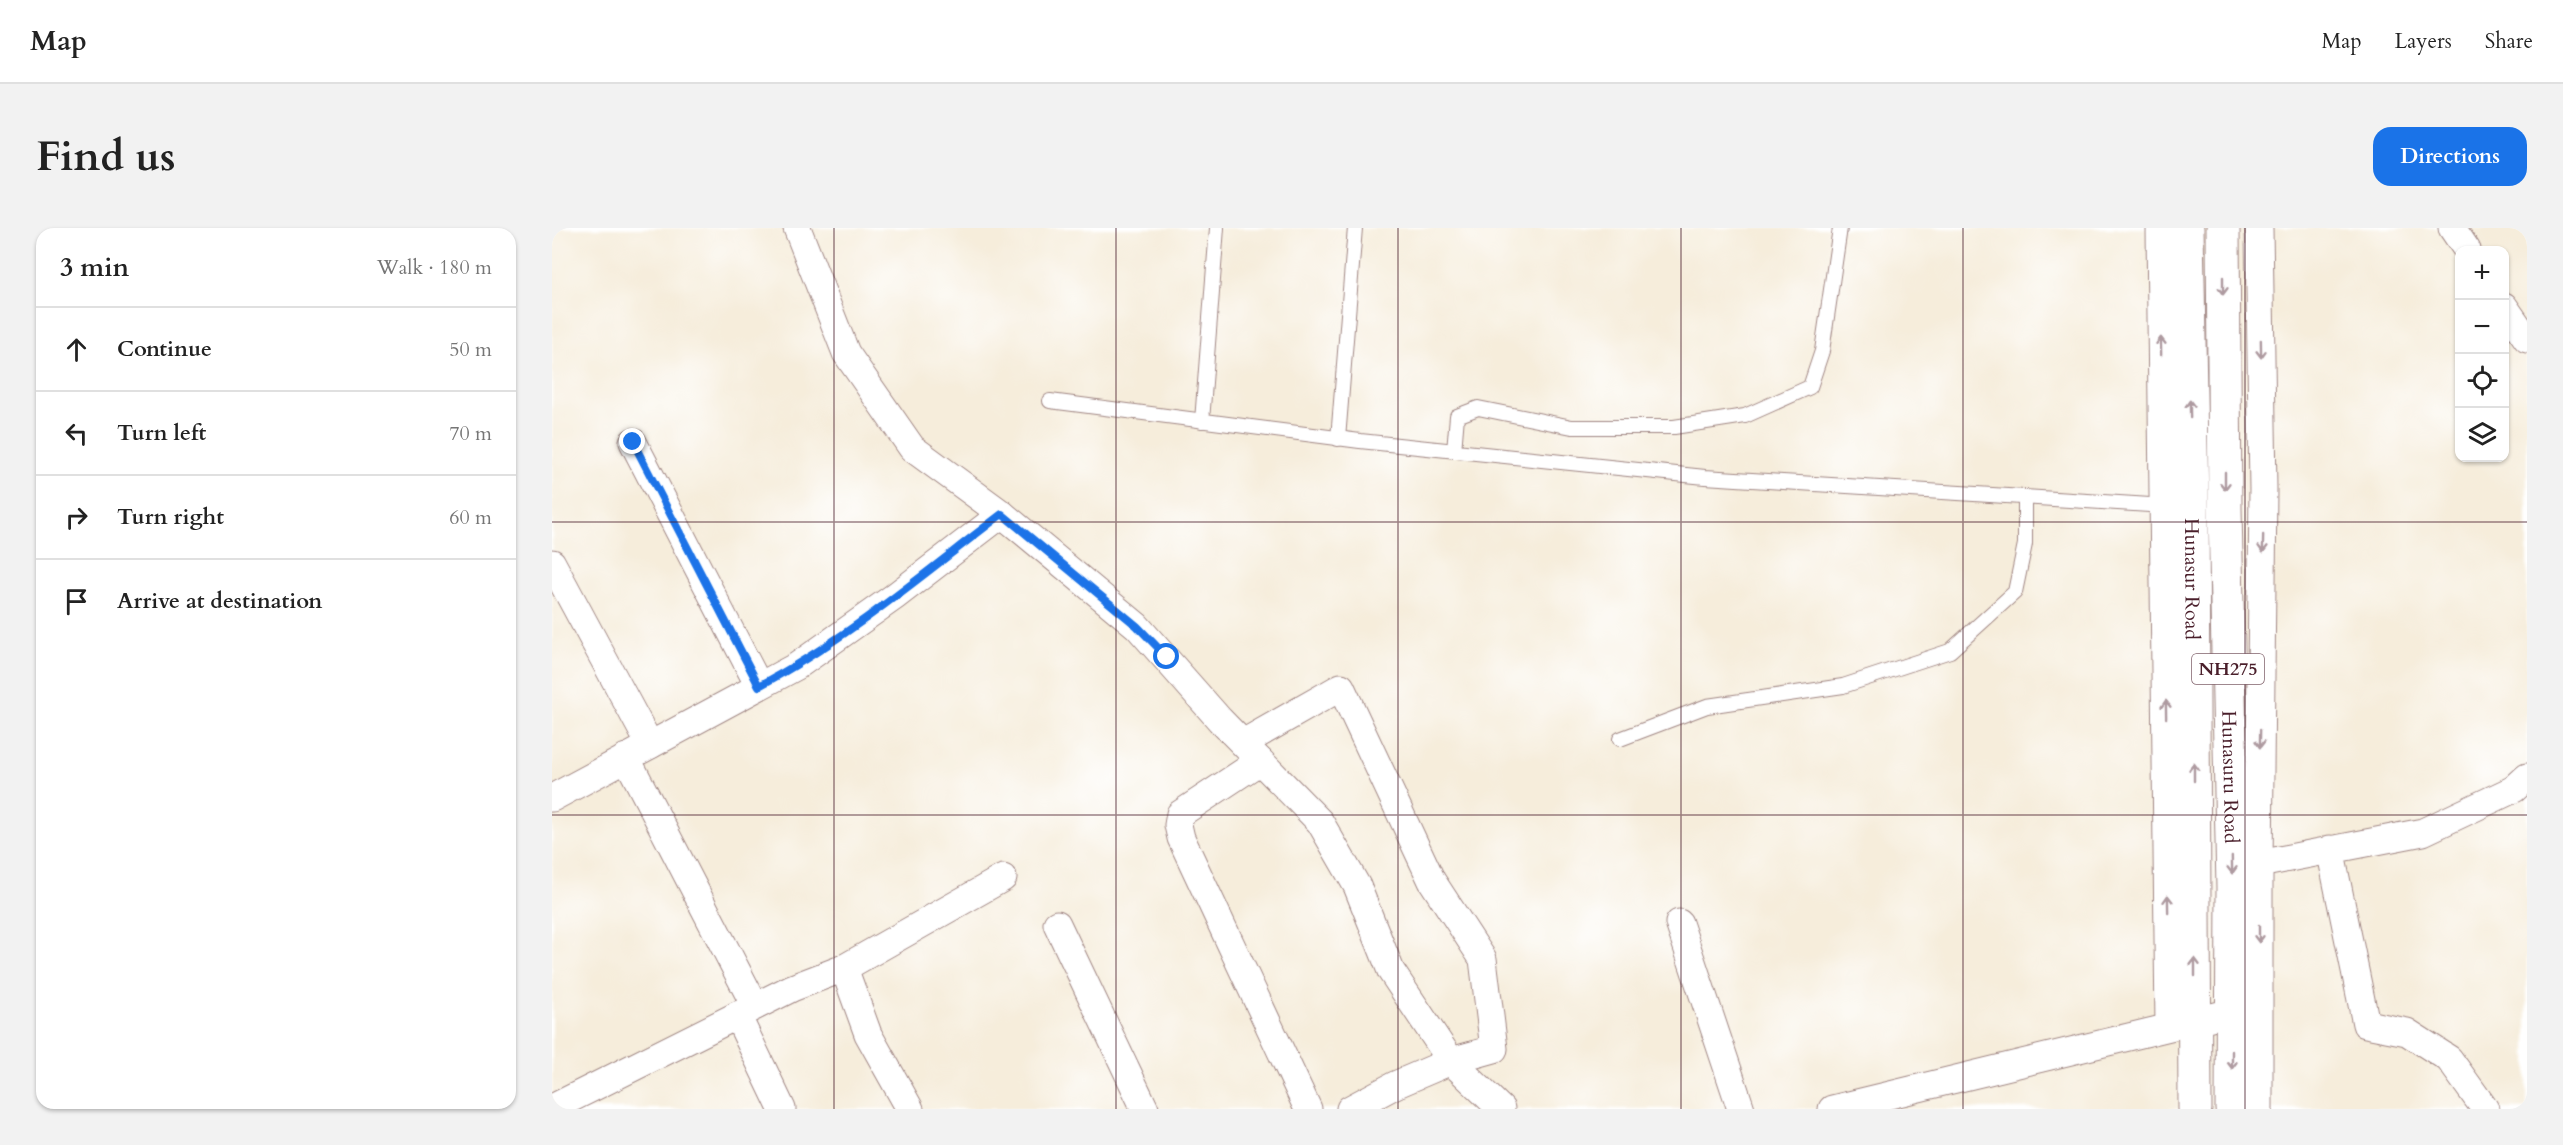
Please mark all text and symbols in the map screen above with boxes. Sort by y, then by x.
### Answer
text: Map [30,22,87,60]
text: Map [2322,27,2362,56]
text: Layers [2395,27,2452,56]
text: Share [2485,27,2533,56]
button: Directions [2373,127,2527,186]
text: Find us [36,128,176,185]
map controls [2455,246,2509,462]
button: + [2455,246,2509,300]
text: 3 min [60,250,129,285]
text: Walk · 180 m [377,254,492,281]
one-way arrow [2217,276,2229,296]
button: − [2455,300,2509,354]
icon: ahead [60,333,93,366]
text: Continue [117,334,212,364]
text: 50 m [449,336,492,363]
one-way arrow [2156,337,2167,357]
one-way arrow [2255,339,2267,359]
button: locate [2455,354,2509,408]
one-way arrow [2184,399,2196,419]
button: layers [2455,408,2509,462]
icon: left [60,417,93,450]
text: Turn left [117,418,206,448]
text: 70 m [449,420,492,447]
route end [619,428,645,454]
one-way arrow [2219,471,2231,491]
icon: right [60,501,93,534]
text: Turn right [117,502,224,532]
text: 60 m [449,504,492,531]
street label: Hunasur Road [2178,518,2206,640]
one-way arrow [2257,534,2269,554]
icon: arrive [60,585,93,618]
text: Arrive at destination [117,586,322,616]
route start [1153,643,1179,669]
road number: NH275 [2192,654,2264,684]
one-way arrow [2160,700,2171,720]
street label: Hunasuru Road [2215,710,2245,844]
one-way arrow [2255,729,2266,749]
one-way arrow [2188,762,2200,782]
one-way arrow [2227,855,2238,875]
one-way arrow [2162,895,2174,915]
one-way arrow [2253,924,2265,944]
one-way arrow [2189,957,2201,977]
one-way arrow [2226,1050,2238,1070]

